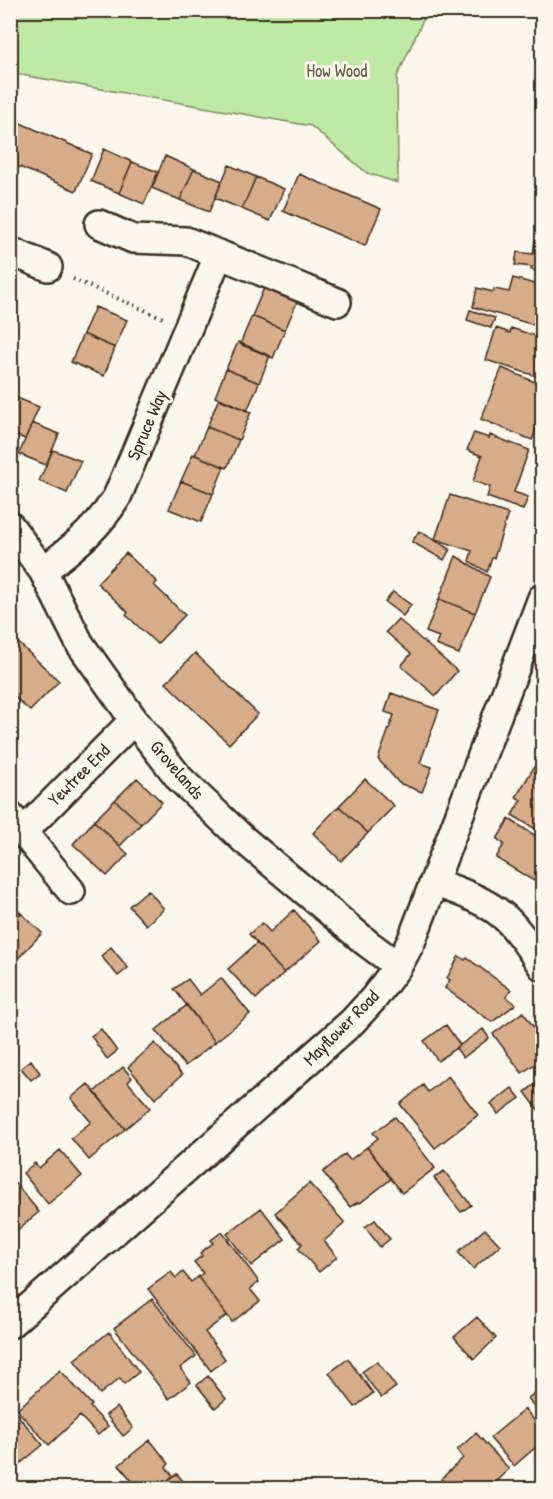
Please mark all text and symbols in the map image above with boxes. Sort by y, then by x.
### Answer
park label: How Wood [307,58,367,83]
street label: Spruce Way [121,385,173,464]
street label: Grovelands [145,735,210,805]
street label: Yewtree End [42,738,115,811]
street label: Mayflower Road [297,984,384,1071]

